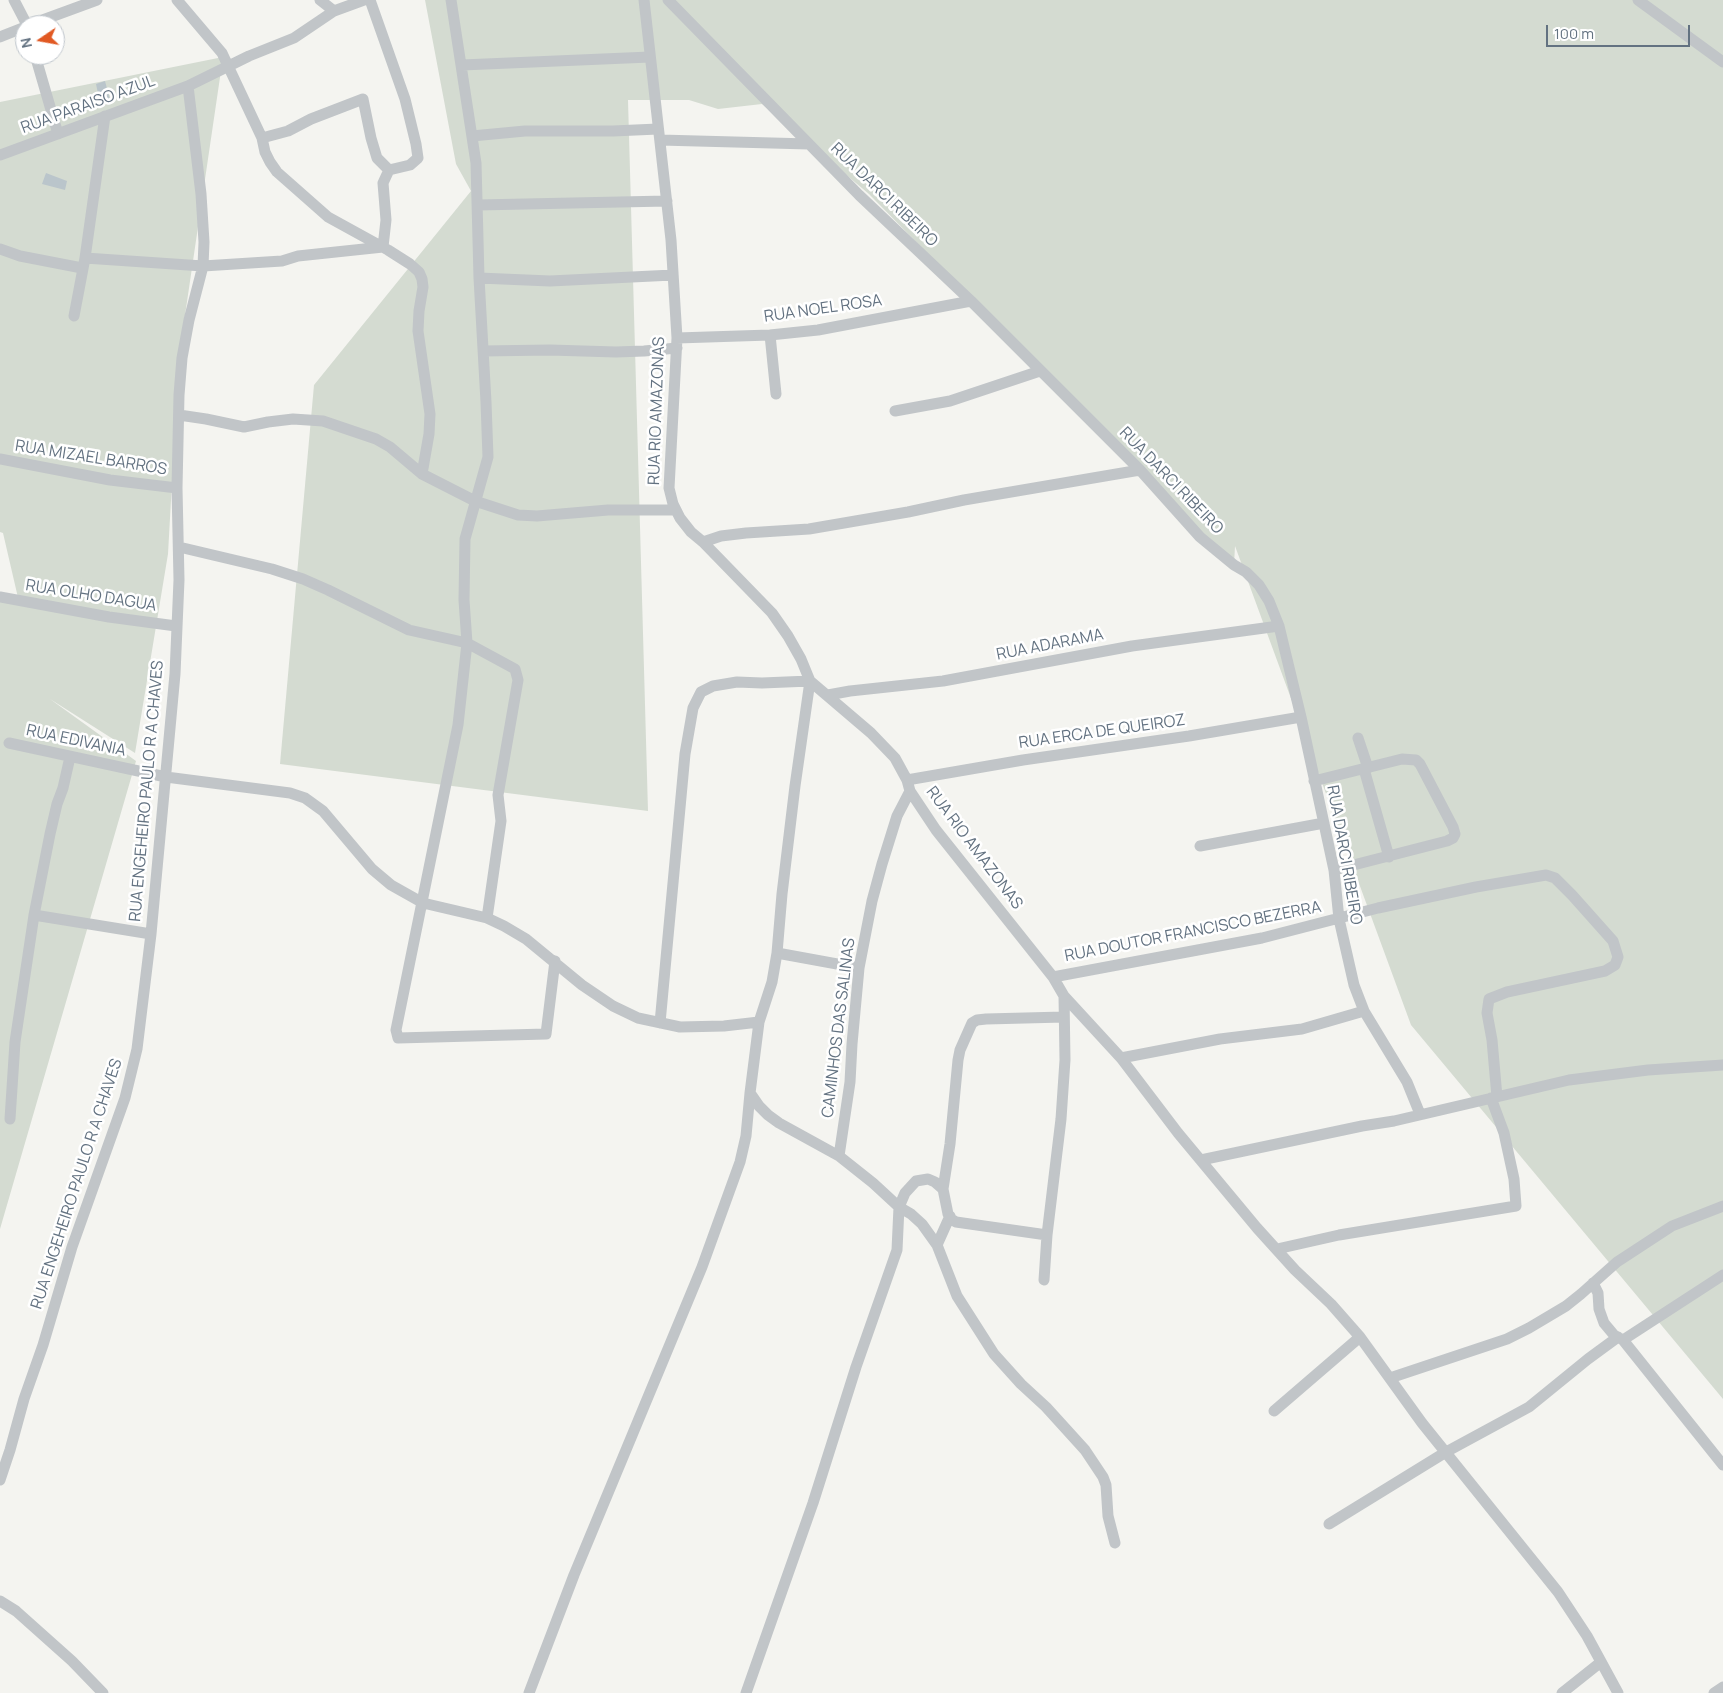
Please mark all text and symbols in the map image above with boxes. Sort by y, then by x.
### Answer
north arrow [15,15,65,65]
scale bar [1548,15,1692,47]
text: 100 m [1554,23,1594,44]
text: N [15,36,36,50]
street label: RUA PARAISO AZUL [18,72,158,138]
street label: RUA DARCI RIBEIRO [827,139,941,251]
street label: RUA NOEL ROSA [763,291,883,327]
street label: RUA RIO AMAZONAS [645,336,669,486]
street label: RUA DARCI RIBEIRO [1115,424,1227,538]
street label: RUA MIZAEL BARROS [14,437,168,479]
street label: RUA OLHO DAGUA [24,576,158,616]
street label: RUA ADARAMA [995,625,1105,665]
street label: RUA ENGEHEIRO PAULO R A CHAVES [126,660,168,922]
street label: RUA ERCA DE QUEIROZ [1018,711,1186,753]
street label: RUA EDIVANIA [24,721,128,761]
street label: RUA RIO AMAZONAS [922,783,1026,913]
street label: RUA DARCI RIBEIRO [1322,784,1366,926]
street label: RUA DOUTOR FRANCISCO BEZERRA [1063,898,1323,966]
street label: CAMINHOS DAS SALINAS [818,937,860,1119]
street label: RUA ENGEHEIRO PAULO R A CHAVES [27,1056,127,1312]

